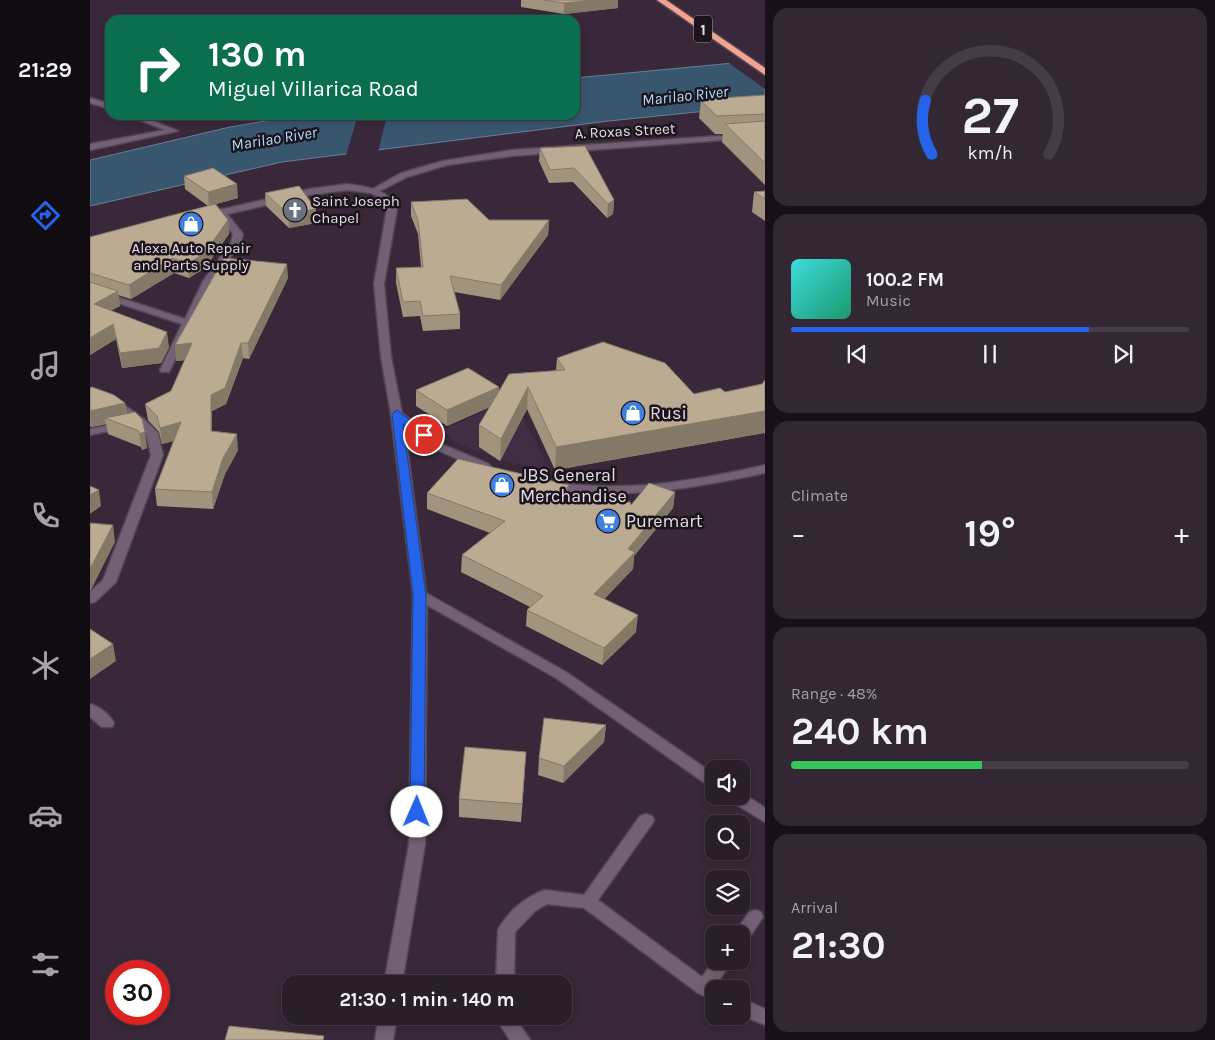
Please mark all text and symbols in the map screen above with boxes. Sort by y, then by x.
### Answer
road number: 1 [694,15,712,42]
text: 130 m [208,34,306,75]
icon: right [125,35,190,100]
text: 21:29 [18,57,72,83]
text: Miguel Villarica Road [208,76,419,102]
water label: Marilao River [641,81,730,109]
text: 27 [961,85,1019,146]
street label: A. Roxas Street [574,119,676,143]
water label: Marilao River [230,122,319,155]
text: km/h [967,143,1013,164]
place label: Saint Joseph Chapel [312,192,400,227]
church icon: Saint Joseph Chapel [282,197,308,223]
icon: directions [28,198,63,233]
shop icon: Alexa Auto Repair and Parts Supply [178,211,204,237]
place label: Alexa Auto Repair and Parts Supply [132,239,251,274]
text: 100.2 FM [866,269,944,291]
text: Music [866,291,911,310]
icon: previous [843,340,871,368]
icon: pause [976,340,1004,368]
icon: next [1109,340,1137,368]
icon: music [28,348,63,383]
shop icon: Rusi [620,400,646,426]
place label: Rusi [650,402,687,424]
pin [403,414,445,456]
icon: arrive [410,421,438,449]
place label: JBS General Merchandise [520,464,627,507]
shop icon: JBS General Merchandise [489,472,515,498]
text: Climate [791,486,848,505]
icon: phone [28,498,63,533]
supermarket icon: Puremart [595,508,621,534]
place label: Puremart [626,510,703,532]
text: 19° [964,511,1016,556]
text: − [791,517,806,550]
text: + [1174,517,1189,550]
icon: climate [28,648,63,683]
text: Range · 48% [791,684,877,703]
text: 240 km [791,709,929,754]
map controls [705,760,750,1025]
button: sound [705,760,750,805]
position arrow [390,785,442,837]
icon: car [28,798,63,833]
button: search [705,815,750,860]
button: layers [705,870,750,915]
text: Arrival [791,898,838,917]
text: 21:30 [791,923,885,968]
button: + [705,925,750,970]
icon: filters [28,947,63,982]
speed limit sign: 30 [105,960,170,1025]
button: − [705,980,750,1025]
text: 21:30 · 1 min · 140 m [339,989,515,1011]

